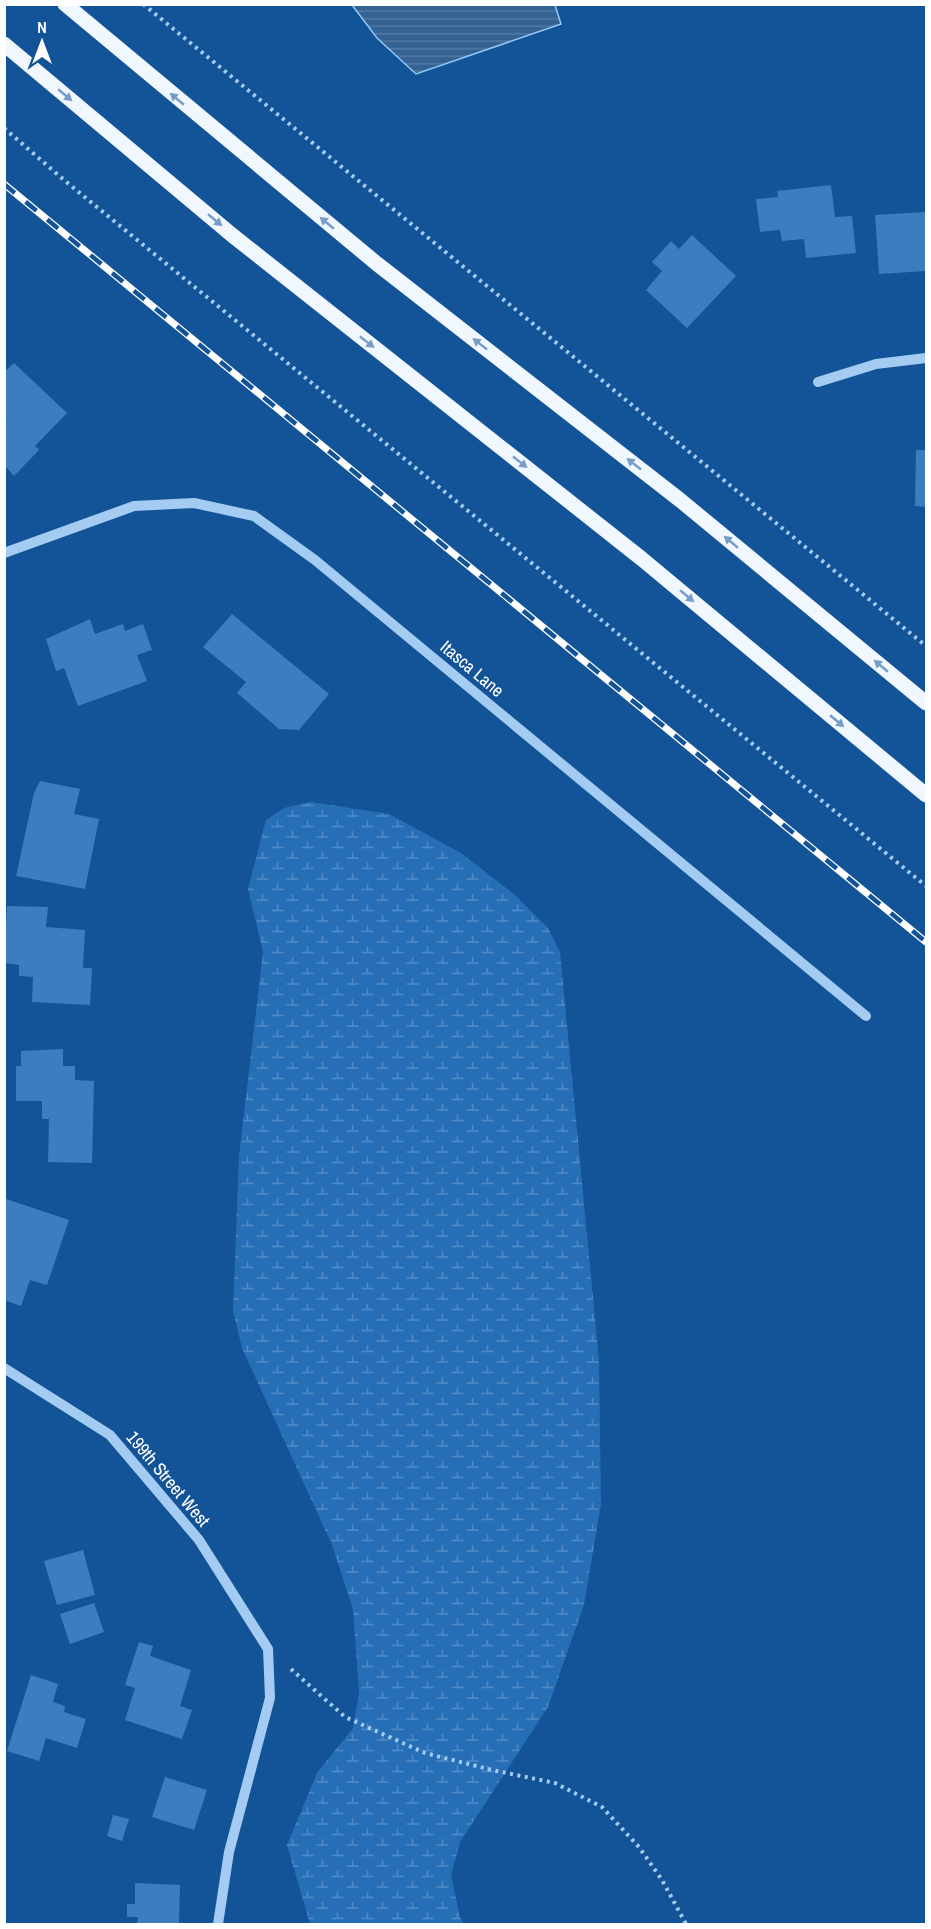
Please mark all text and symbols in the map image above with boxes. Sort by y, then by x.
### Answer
north arrow [12,12,72,72]
text: N [37,16,47,38]
one-way arrow [57,88,73,101]
one-way arrow [169,92,185,105]
one-way arrow [207,214,223,227]
one-way arrow [319,217,335,230]
one-way arrow [359,335,375,348]
one-way arrow [472,338,488,351]
one-way arrow [512,456,528,469]
one-way arrow [626,457,642,470]
one-way arrow [723,535,739,548]
one-way arrow [679,589,694,602]
street label: Itasca Lane [435,635,510,703]
one-way arrow [874,660,889,673]
one-way arrow [829,714,844,727]
street label: 199th Street West [121,1425,216,1532]

